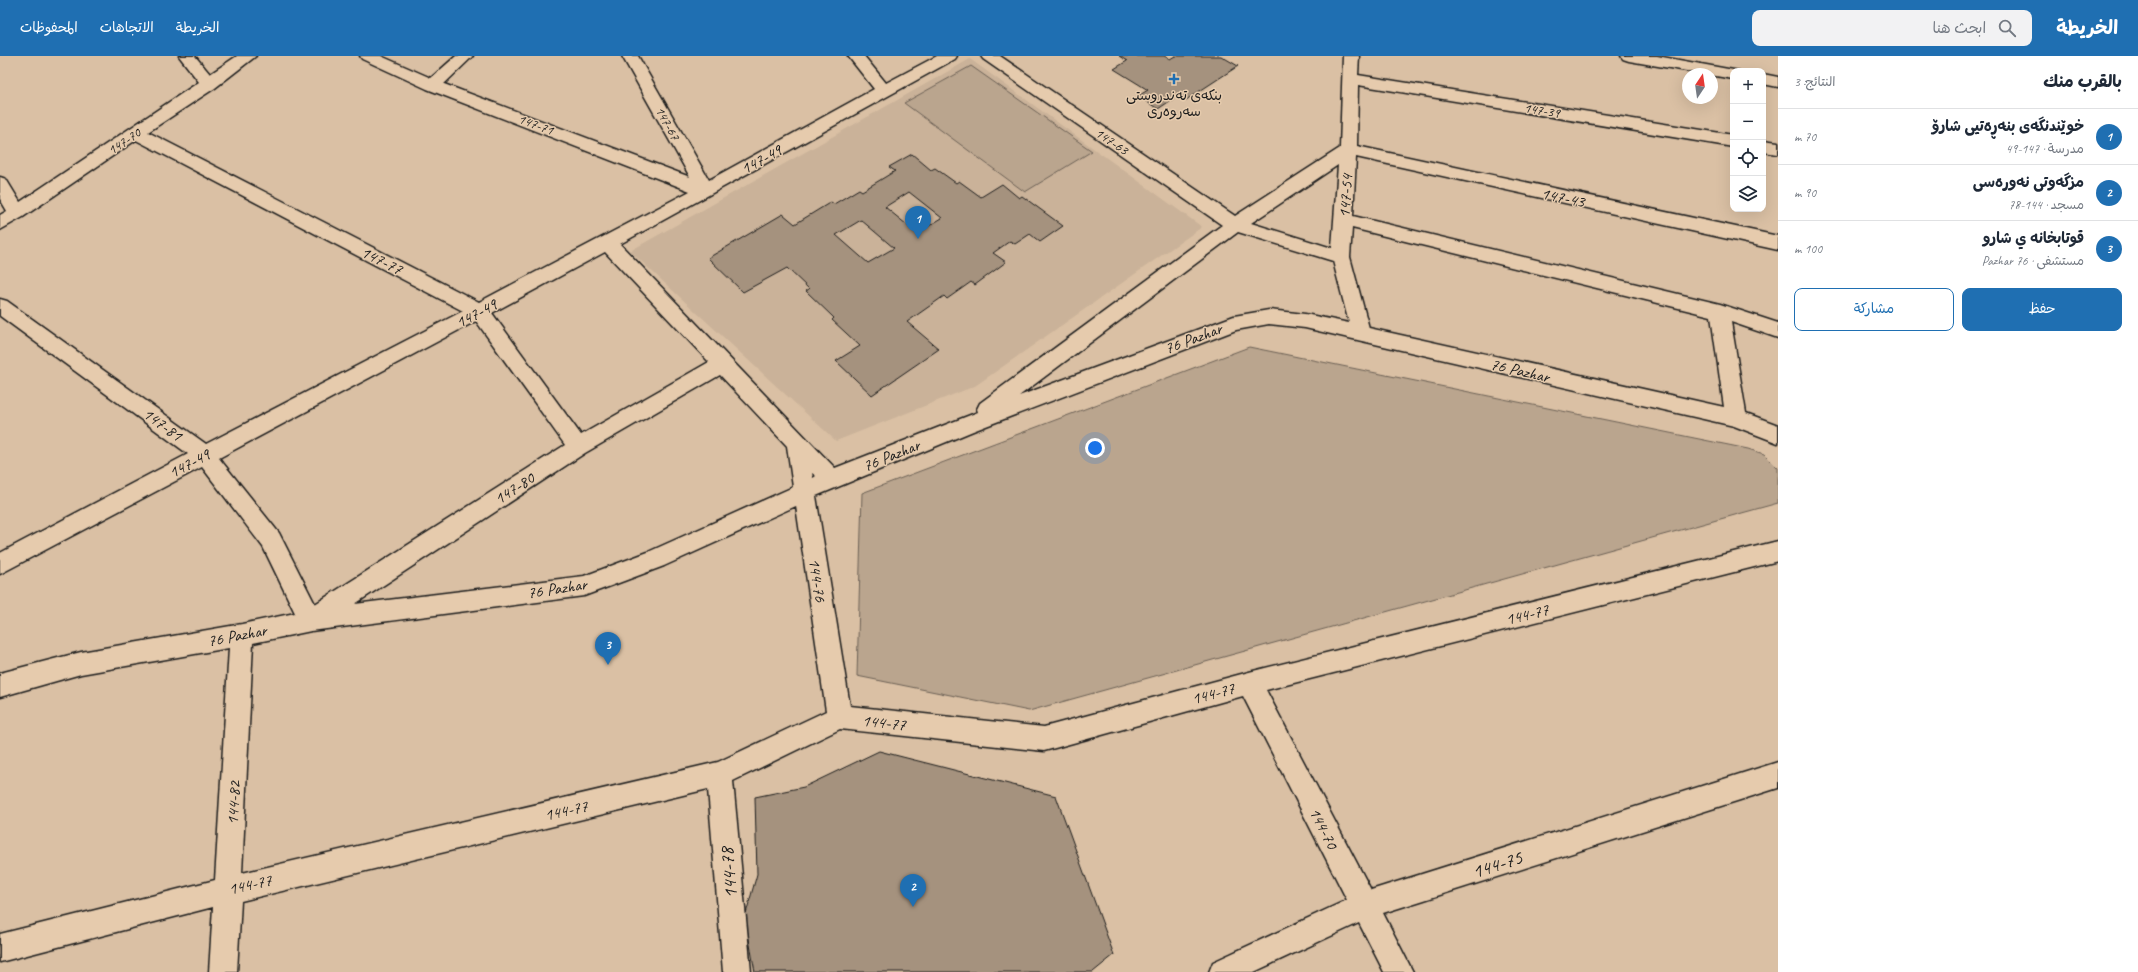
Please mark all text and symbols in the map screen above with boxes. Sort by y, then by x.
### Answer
search box [1752,10,2032,46]
text: الخريطة [2056,16,2118,40]
icon: search [1996,17,2018,39]
text: المحفوظات [20,19,78,36]
text: الاتجاهات [100,19,154,36]
text: الخريطة [176,19,219,36]
text: ابحث هنا [1932,19,1986,38]
north arrow [1682,68,1718,104]
map controls [1730,68,1766,212]
button: + [1730,68,1766,104]
text: بالقرب منك [2043,71,2122,92]
marker: بنکەی تەندروستی سەروەری [1168,73,1180,85]
text: النتائج: 3 [1794,74,1836,90]
place label: بنکەی تەندروستی سەروەری [1126,87,1222,120]
street label: 147-39 [1523,99,1563,122]
street label: 147-67 [651,103,684,144]
button: − [1730,104,1766,140]
street label: 147-71 [516,110,556,139]
text: خوێندنگەی بنەڕەتیی شارۆ [1932,117,2084,136]
street label: 147-70 [105,123,145,159]
street label: 147-63 [1092,124,1133,159]
text: 70 m [1794,129,1816,145]
text: 1 [2106,129,2112,145]
street label: 147-49 [737,139,787,179]
button: locate [1730,140,1766,176]
text: مدرسة · 147-49 [2006,141,2084,157]
street label: 147-54 [1333,171,1358,219]
text: مزگەوتی نەورەسی [1973,173,2084,192]
button: layers [1730,176,1766,212]
street label: 147-43 [1539,183,1588,213]
text: 90 m [1794,185,1816,201]
text: 2 [2106,185,2112,201]
text: مسجد · 144-78 [2008,197,2084,213]
pin: 1 [905,206,931,239]
text: قوتابخانه ي شارو [1983,229,2084,248]
street label: 147-77 [357,241,407,280]
text: 100 m [1794,241,1822,257]
text: 3 [2106,241,2112,257]
text: مستشفى · 76 Pazhar [1982,253,2084,269]
button: مشاركة [1794,288,1954,331]
button: حفظ [1962,288,2122,331]
street label: 147-49 [452,293,502,333]
street label: 76 Pazhar [1161,317,1227,359]
street label: 76 Pazhar [1488,354,1553,388]
street label: 147-81 [139,403,188,447]
street label: 76 Pazhar [859,434,925,476]
your location [1085,438,1105,458]
street label: 147-49 [165,443,215,483]
street label: 147-80 [490,467,539,509]
street label: 144-76 [804,557,832,605]
street label: 76 Pazhar [526,573,590,604]
street label: 144-77 [1503,599,1552,630]
street label: 76 Pazhar [206,619,270,652]
pin: 3 [595,632,621,665]
street label: 144-77 [1189,677,1238,709]
street label: 144-77 [861,710,908,735]
street label: 144-82 [222,779,245,825]
street label: 144-77 [542,795,591,826]
street label: 144-70 [1304,804,1343,854]
street label: 144-78 [714,844,743,900]
street label: 144-75 [1469,844,1526,884]
street label: 144-77 [226,869,275,900]
pin: 2 [900,874,926,907]

